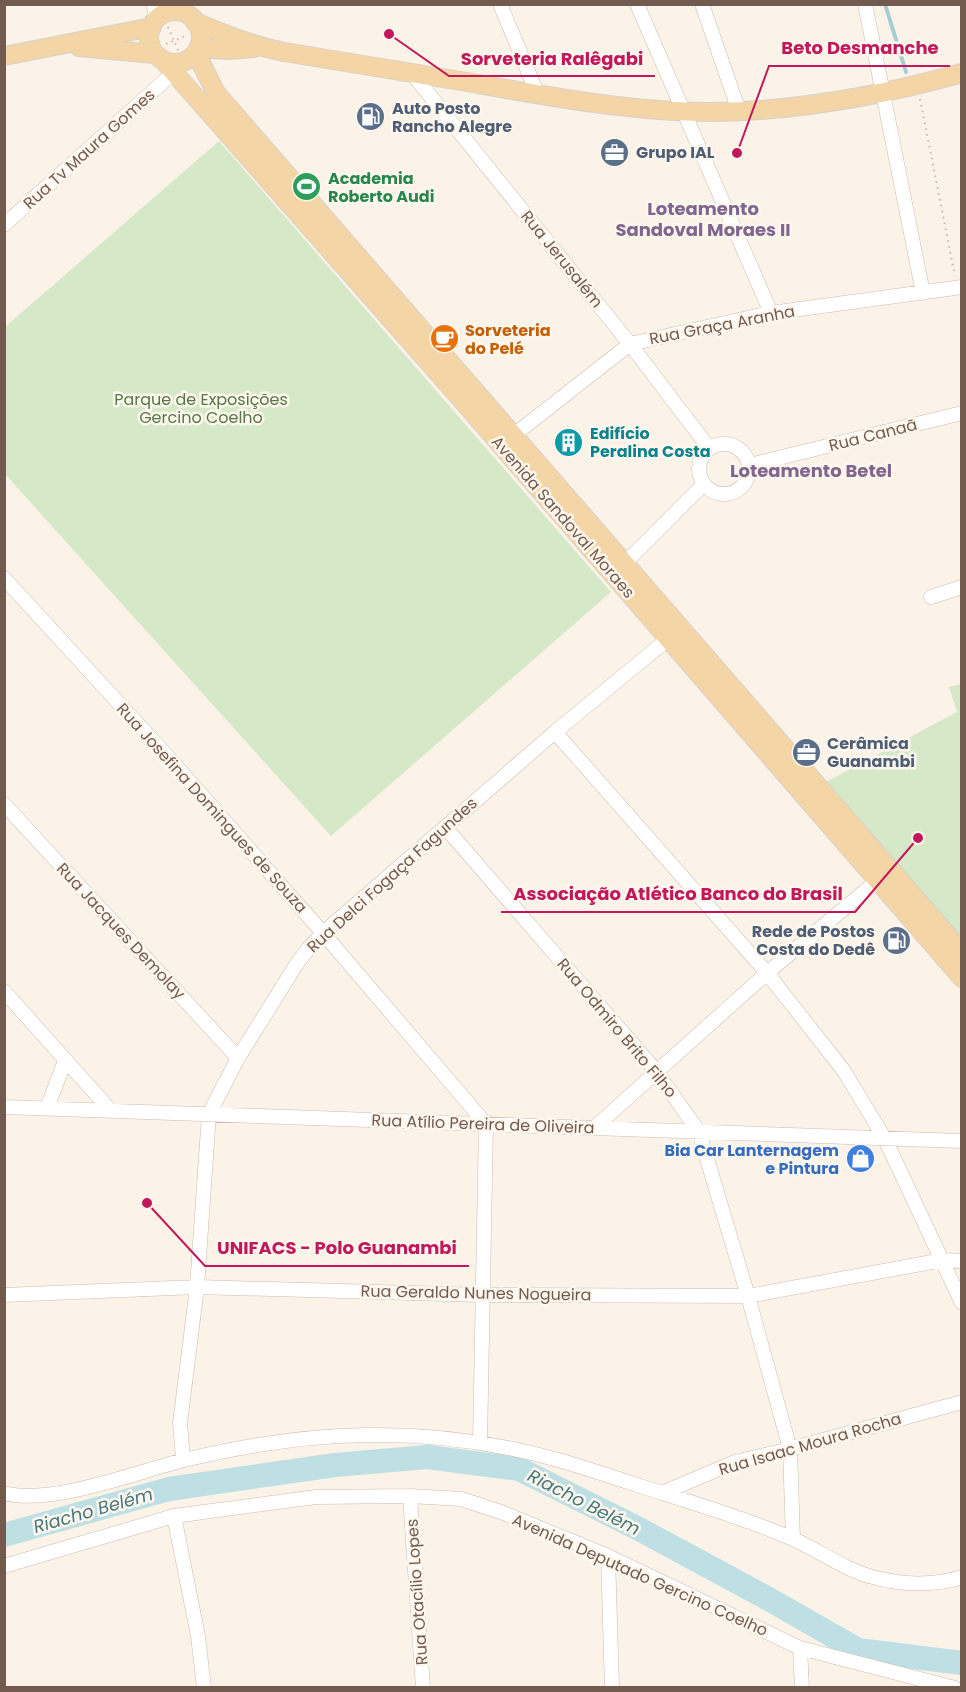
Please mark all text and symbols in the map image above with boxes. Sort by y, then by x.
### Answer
callout: Beto Desmanche [769,30,950,66]
text: Beto Desmanche [781,35,939,60]
callout: Sorveteria Ralêgabi [449,40,655,76]
text: Sorveteria Ralêgabi [461,46,643,71]
street label: Rua Tv Maura Gomes [18,83,160,215]
place label: Auto Posto Rancho Alegre [392,97,512,138]
fuel station icon: Auto Posto Rancho Alegre [355,101,387,133]
office icon: Grupo IAL [599,136,631,168]
place label: Grupo IAL [636,141,715,164]
place label: Academia Roberto Audi [328,167,434,208]
sports icon: Academia Roberto Audi [291,171,323,203]
district label: Loteamento Sandoval Moraes II [615,196,791,242]
street label: Rua Jerusalém [516,205,608,313]
street label: Rua Graça Aranha [647,300,797,350]
place label: Sorveteria do Pelé [465,319,551,360]
cafe icon: Sorveteria do Pelé [428,323,460,355]
park label: Parque de Exposições Gercino Coelho [114,388,288,429]
street label: Rua Canaã [827,413,919,457]
place label: Edifício Peralina Costa [590,422,711,463]
building icon: Edifício Peralina Costa [553,426,585,458]
street label: Avenida Sandoval Moraes [486,431,640,603]
district label: Loteamento Betel [730,458,892,483]
street label: Rua Josefina Domingues de Souza [111,698,313,918]
place label: Cerâmica Guanambi [827,732,915,773]
office icon: Cerâmica Guanambi [790,736,822,768]
street label: Rua Delci Fogaça Fagundes [302,792,482,958]
street label: Rua Jacques Demolay [51,858,191,1004]
callout: Associação Atlético Banco do Brasil [501,876,855,912]
text: Associação Atlético Banco do Brasil [513,881,843,906]
place label: Rede de Postos Costa do Dedê [752,920,875,961]
fuel station icon: Rede de Postos Costa do Dedê [880,924,912,956]
street label: Rua Odmiro Brito Filho [552,953,682,1103]
street label: Rua Atílio Pereira de Oliveira [371,1109,595,1139]
place label: Bia Car Lanternagem e Pintura [664,1139,839,1180]
shop icon: Bia Car Lanternagem e Pintura [844,1143,876,1175]
callout: UNIFACS - Polo Guanambi [205,1230,469,1266]
text: UNIFACS - Polo Guanambi [217,1235,457,1260]
street label: Rua Geraldo Nunes Nogueira [360,1279,592,1307]
street label: Rua Isaac Moura Rocha [716,1407,904,1481]
water label: Riacho Belém [523,1463,645,1541]
water label: Riacho Belém [30,1481,156,1539]
street label: Avenida Deputado Gercino Coelho [508,1508,772,1642]
street label: Rua Otacílio Lopes [400,1518,434,1666]

